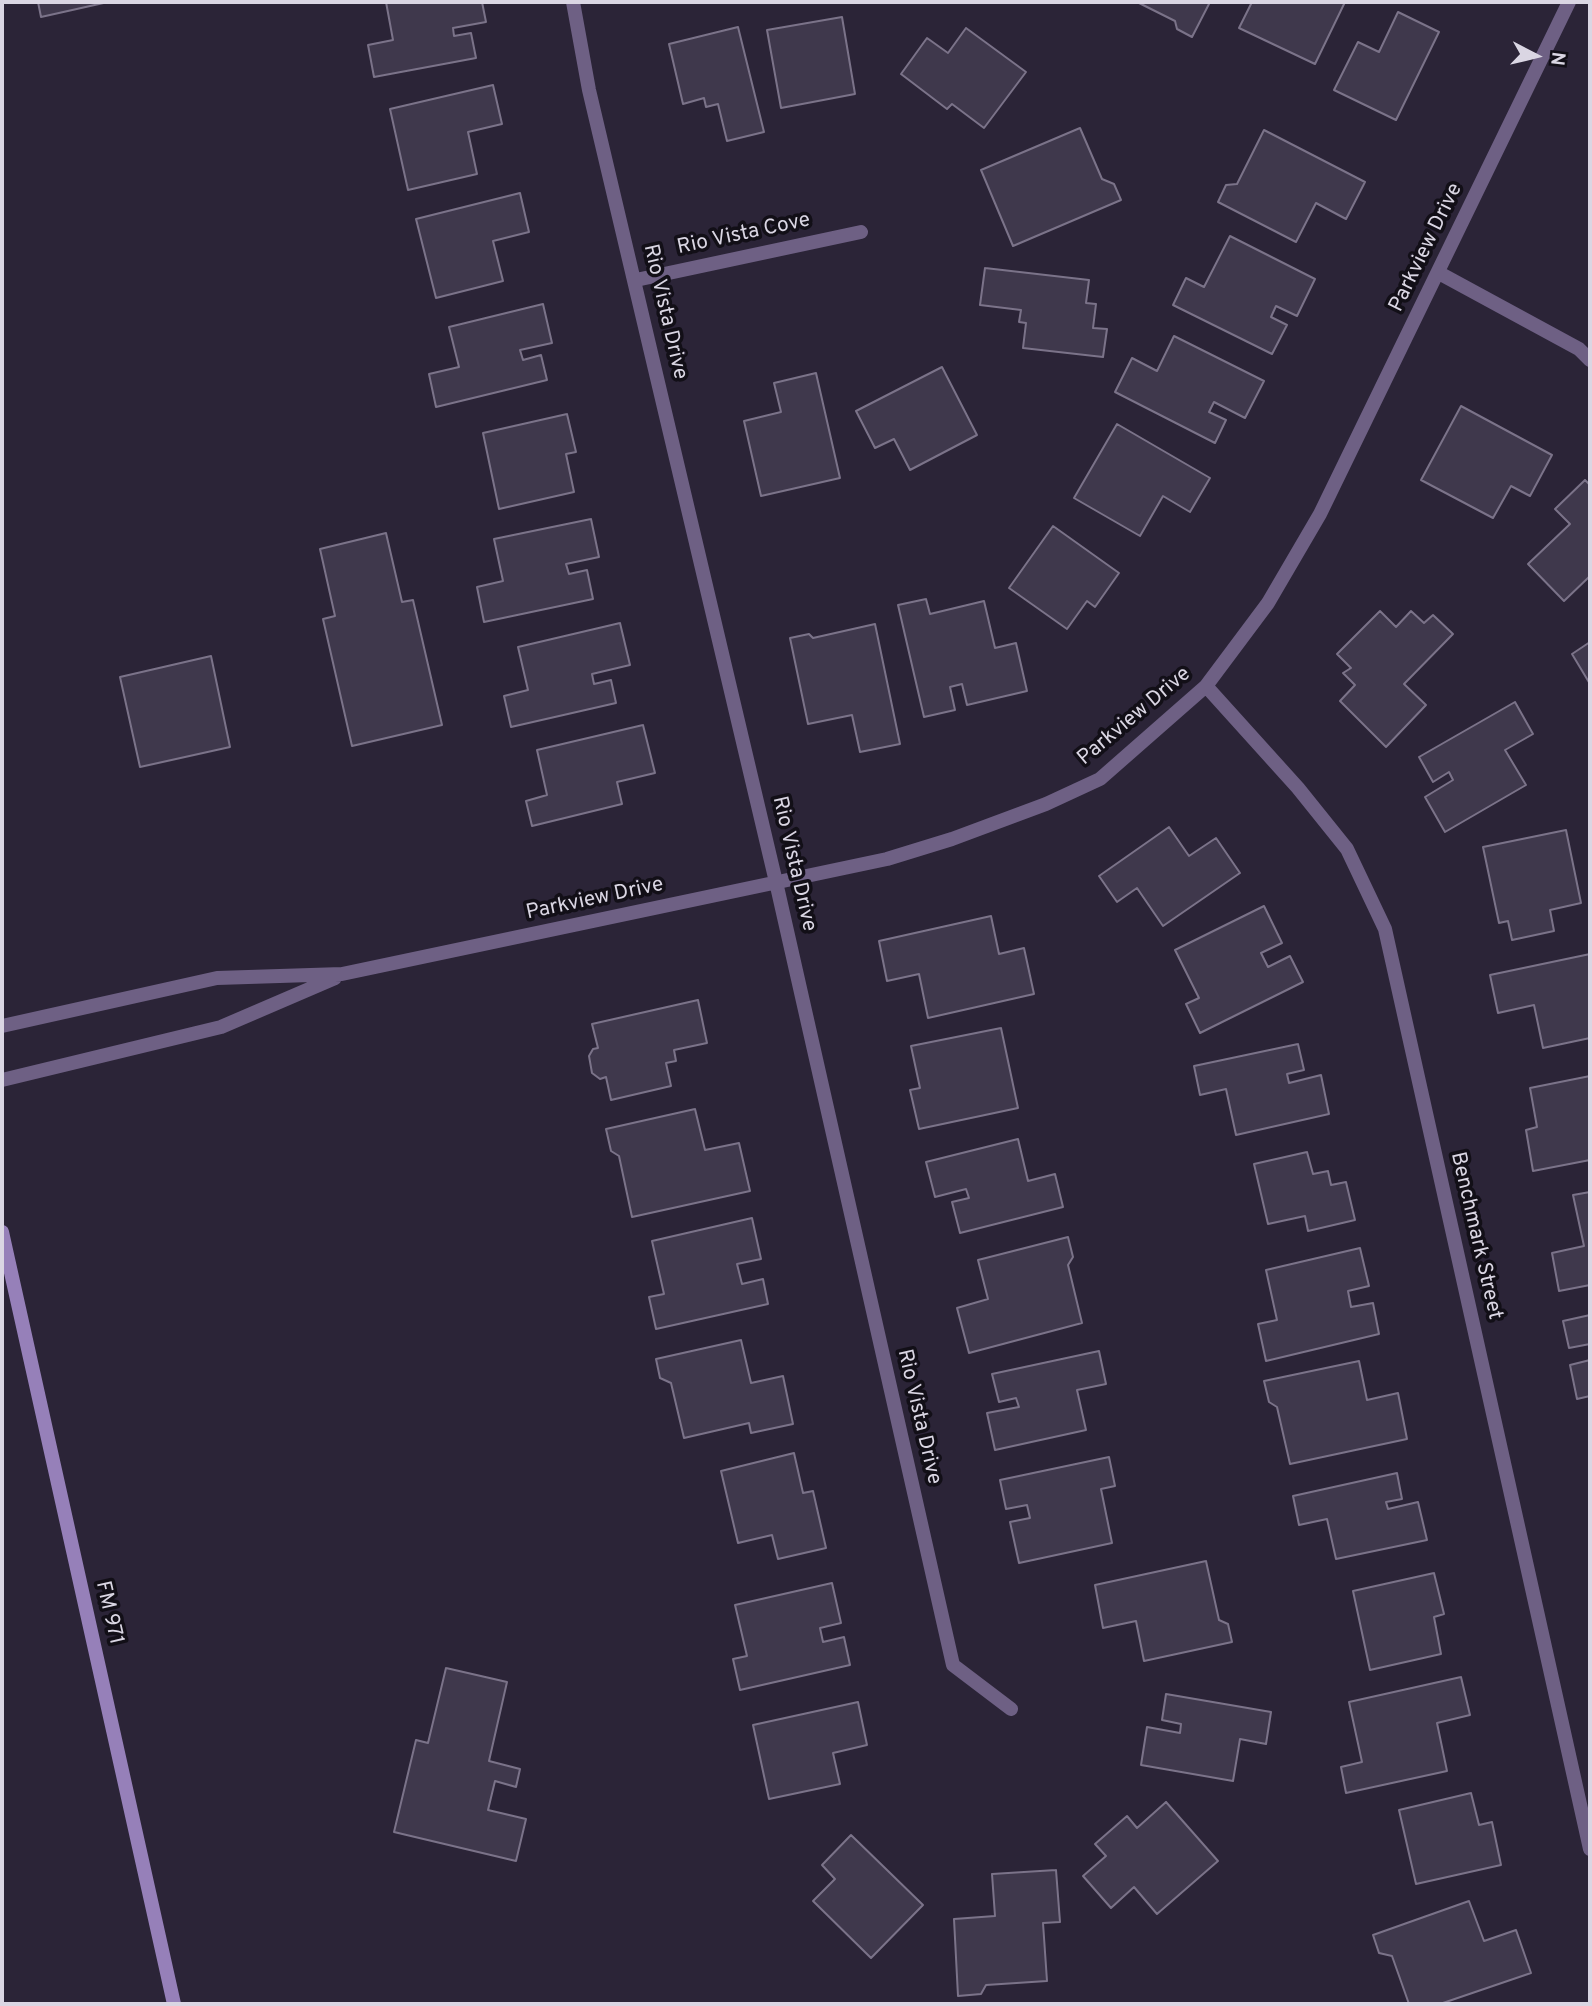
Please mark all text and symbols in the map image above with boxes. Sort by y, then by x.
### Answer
north arrow [1501,21,1571,91]
text: N [1544,50,1570,67]
street label: Parkview Drive [1385,180,1469,316]
street label: Rio Vista Cove [675,209,813,261]
street label: Rio Vista Drive [636,242,692,382]
street label: Parkview Drive [1073,662,1197,772]
street label: Rio Vista Drive [765,794,821,934]
street label: Parkview Drive [524,873,666,927]
street label: Benchmark Street [1443,1150,1507,1322]
street label: Rio Vista Drive [890,1347,946,1487]
street label: FM 971 [88,1579,128,1647]

